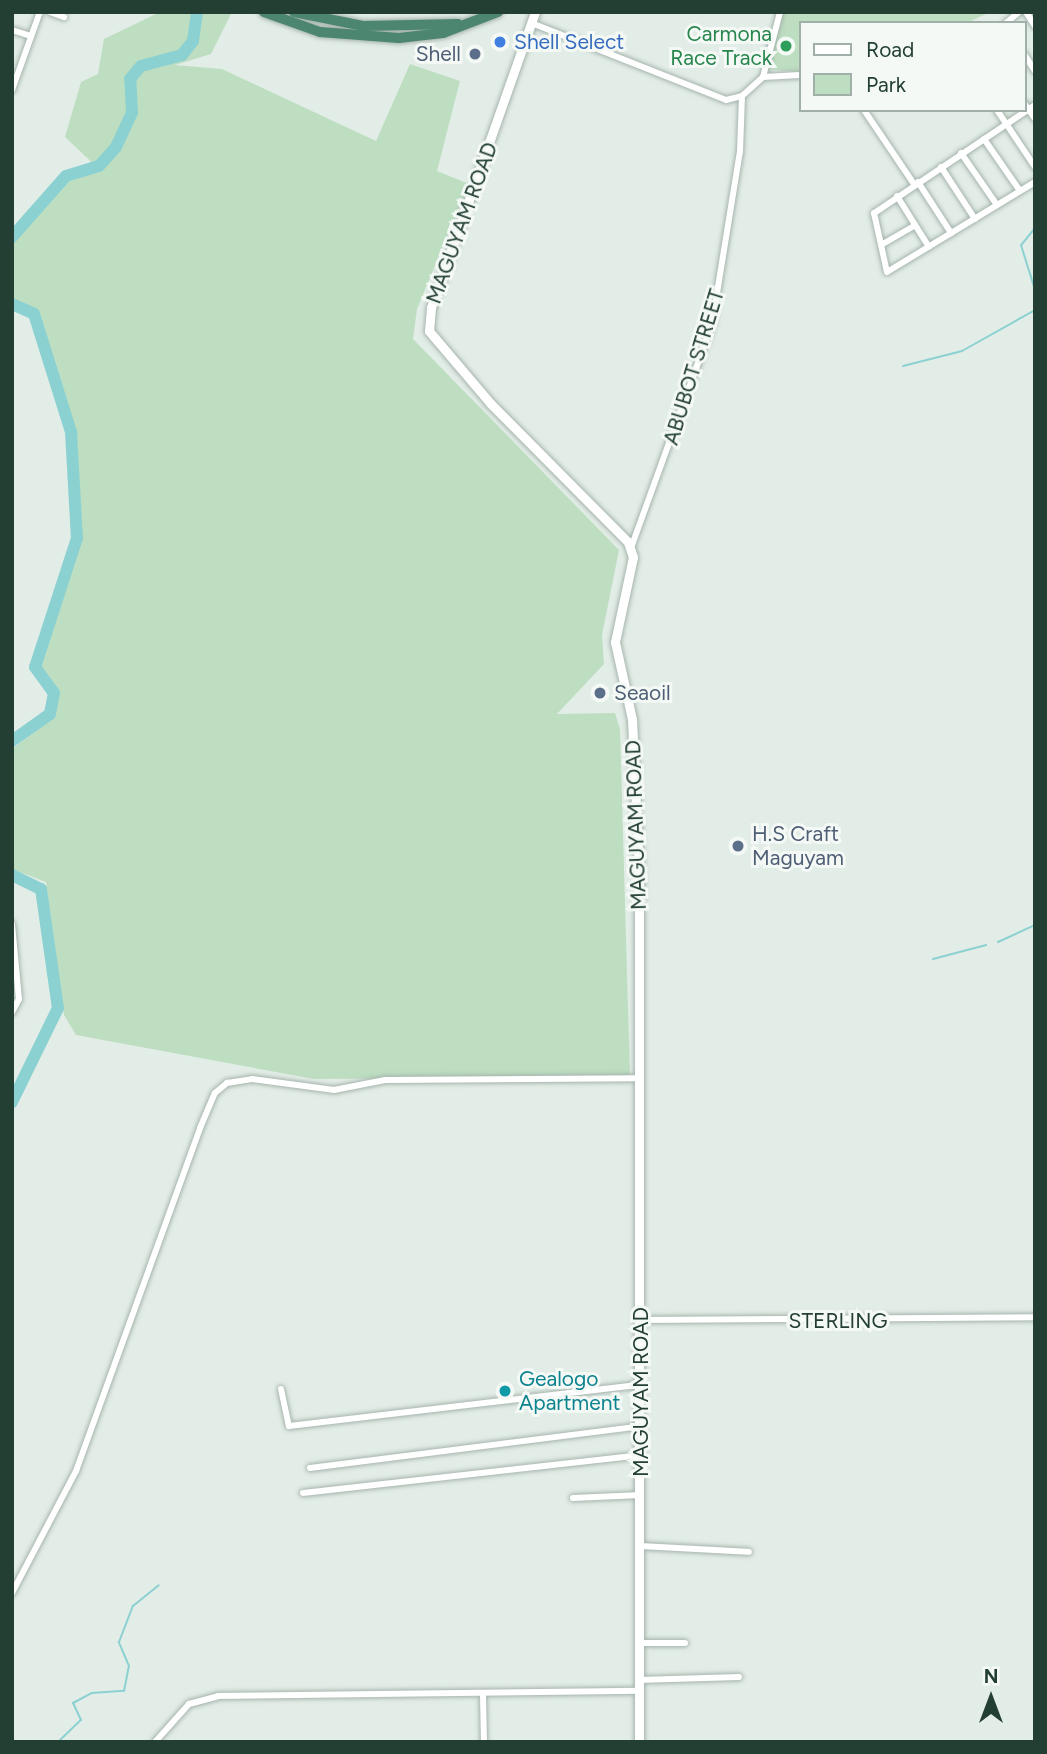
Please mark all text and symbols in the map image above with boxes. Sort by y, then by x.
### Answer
place label: Carmona Race Track [670,21,772,71]
legend [799,21,1026,112]
place label: Shell Select [514,29,624,55]
marker: Shell Select [492,34,508,50]
text: Road [866,37,914,62]
marker: Carmona Race Track [778,38,794,54]
place label: Shell [416,41,461,67]
marker: Shell [467,46,483,62]
text: Park [866,72,906,97]
street label: MAGUYAM ROAD [421,139,503,307]
street label: ABUBOT STREET [658,286,730,448]
place label: Seaoil [614,680,671,706]
marker: Seaoil [592,685,608,701]
street label: MAGUYAM ROAD [620,740,652,910]
place label: H.S Craft Maguyam [752,821,844,871]
marker: H.S Craft Maguyam [730,838,746,854]
street label: MAGUYAM ROAD [628,1307,654,1477]
street label: STERLING [789,1308,887,1334]
place label: Gealogo Apartment [519,1366,620,1416]
marker: Gealogo Apartment [497,1383,513,1399]
north arrow [956,1663,1026,1733]
text: N [984,1665,998,1688]

